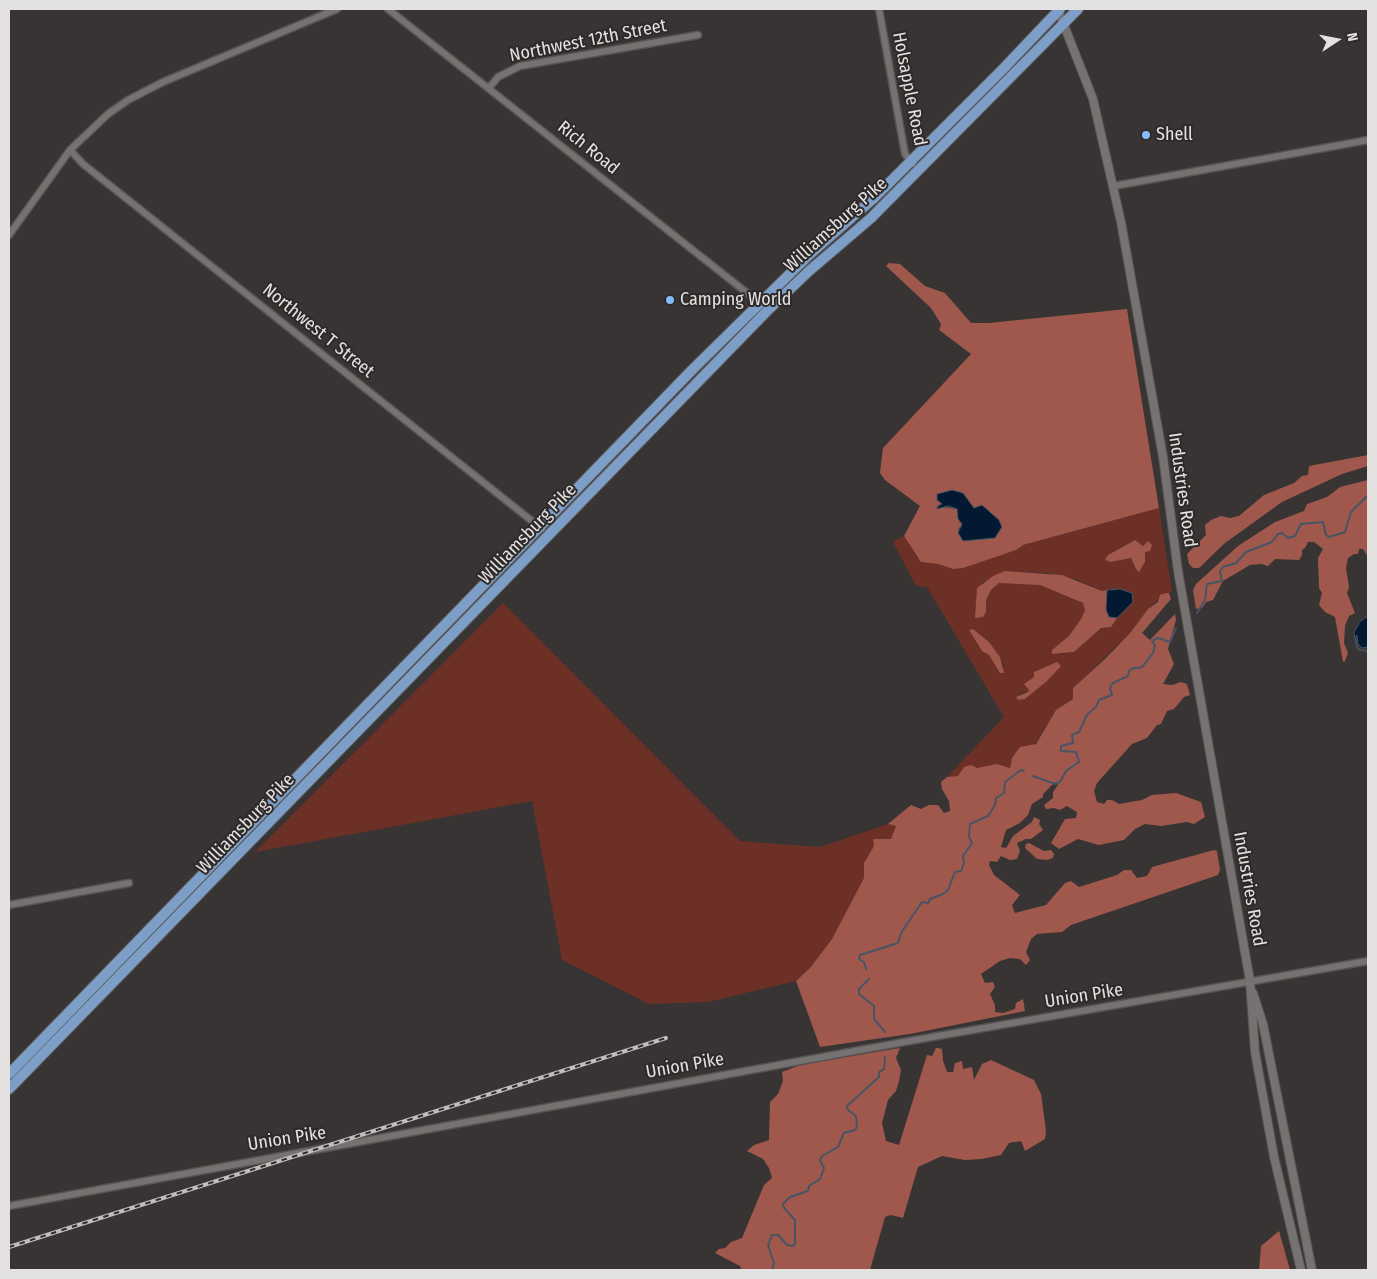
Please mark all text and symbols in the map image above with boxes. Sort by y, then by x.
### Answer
street label: Northwest 12th Street [508,15,668,67]
north arrow [1312,15,1362,65]
street label: Holsapple Road [887,30,931,148]
text: N [1343,31,1361,43]
street label: Rich Road [553,117,623,179]
place label: Shell [1156,124,1193,146]
marker: Shell [1140,129,1152,141]
street label: Williamsburg Pike [780,173,892,277]
street label: Northwest T Street [258,279,378,383]
place label: Camping World [680,289,791,311]
marker: Camping World [664,294,676,306]
street label: Industries Road [1163,431,1201,549]
street label: Williamsburg Pike [475,479,581,589]
street label: Williamsburg Pike [193,769,299,879]
street label: Industries Road [1228,830,1270,948]
street label: Union Pike [1043,979,1125,1013]
street label: Union Pike [644,1049,726,1083]
street label: Union Pike [246,1122,328,1156]

